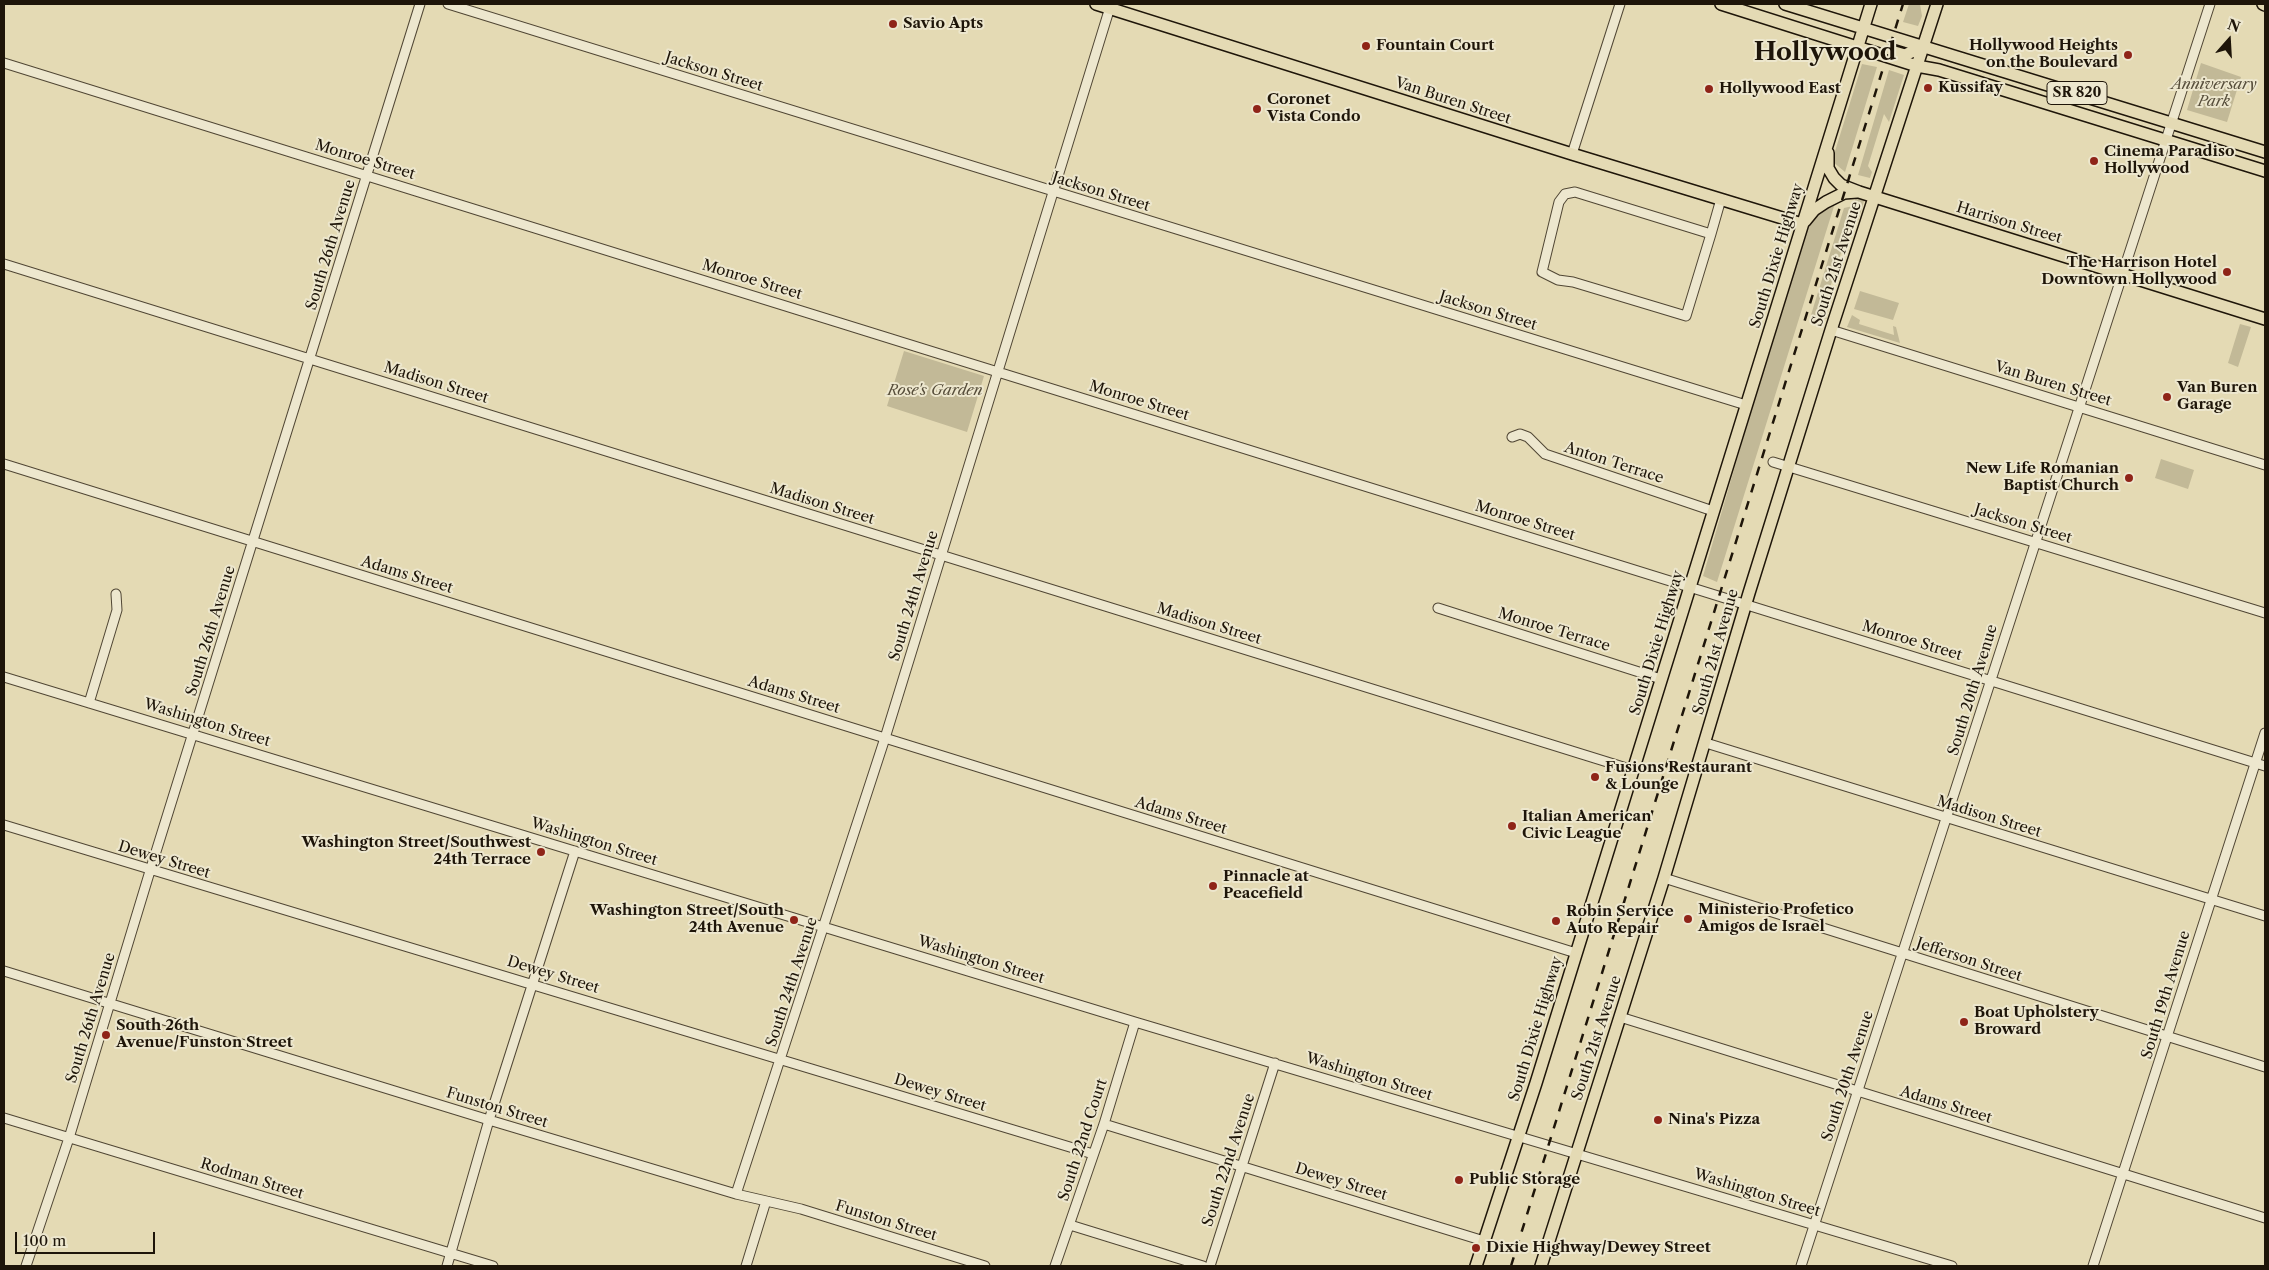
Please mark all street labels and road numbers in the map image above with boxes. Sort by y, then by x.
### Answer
street label: Jackson Street [663,49,765,95]
street label: Van Buren Street [1393,74,1513,128]
road number: SR 820 [2047,82,2107,105]
street label: Monroe Street [313,136,417,184]
street label: Jackson Street [1050,169,1152,215]
street label: South 26th Avenue [303,178,359,312]
street label: South Dixie Highway [1746,181,1808,331]
street label: Harrison Street [1954,198,2064,248]
street label: South 21st Avenue [1808,199,1866,329]
street label: Monroe Street [700,256,804,304]
street label: Jackson Street [1437,288,1539,334]
street label: Van Buren Street [1993,358,2113,410]
street label: Madison Street [382,359,490,407]
street label: Monroe Street [1087,377,1191,425]
street label: Anton Terrace [1562,438,1666,488]
street label: Madison Street [768,480,876,528]
street label: Monroe Street [1473,497,1577,545]
street label: Jackson Street [1972,501,2074,547]
street label: South 24th Avenue [886,529,942,663]
street label: Adams Street [359,553,455,597]
street label: South 26th Avenue [183,564,239,698]
street label: South Dixie Highway [1626,568,1688,718]
street label: South 21st Avenue [1689,587,1743,717]
street label: Madison Street [1155,600,1263,648]
street label: Monroe Terrace [1496,604,1612,656]
street label: Monroe Street [1860,617,1964,665]
street label: South 20th Avenue [1944,622,2002,758]
street label: Adams Street [746,673,842,717]
street label: Washington Street [142,695,272,751]
street label: Madison Street [1935,793,2043,841]
street label: Adams Street [1133,794,1229,838]
street label: Washington Street [529,814,659,870]
street label: Dewey Street [116,837,212,883]
street label: South 24th Avenue [763,915,821,1049]
street label: South 19th Avenue [2138,929,2194,1061]
street label: Washington Street [916,932,1046,988]
street label: Jefferson Street [1914,934,2024,986]
street label: South 26th Avenue [63,951,119,1085]
street label: Dewey Street [505,952,601,998]
street label: South Dixie Highway [1505,954,1567,1104]
street label: South 21st Avenue [1568,973,1626,1103]
street label: South 20th Avenue [1818,1008,1878,1144]
street label: Washington Street [1304,1049,1434,1105]
street label: Dewey Street [892,1070,988,1116]
street label: South 22nd Court [1055,1077,1111,1203]
street label: Adams Street [1898,1083,1994,1127]
street label: Funston Street [444,1084,550,1132]
street label: South 22nd Avenue [1199,1091,1259,1229]
street label: Rodman Street [198,1155,306,1203]
street label: Dewey Street [1293,1159,1389,1205]
street label: Washington Street [1692,1165,1822,1221]
street label: Funston Street [833,1197,939,1245]

